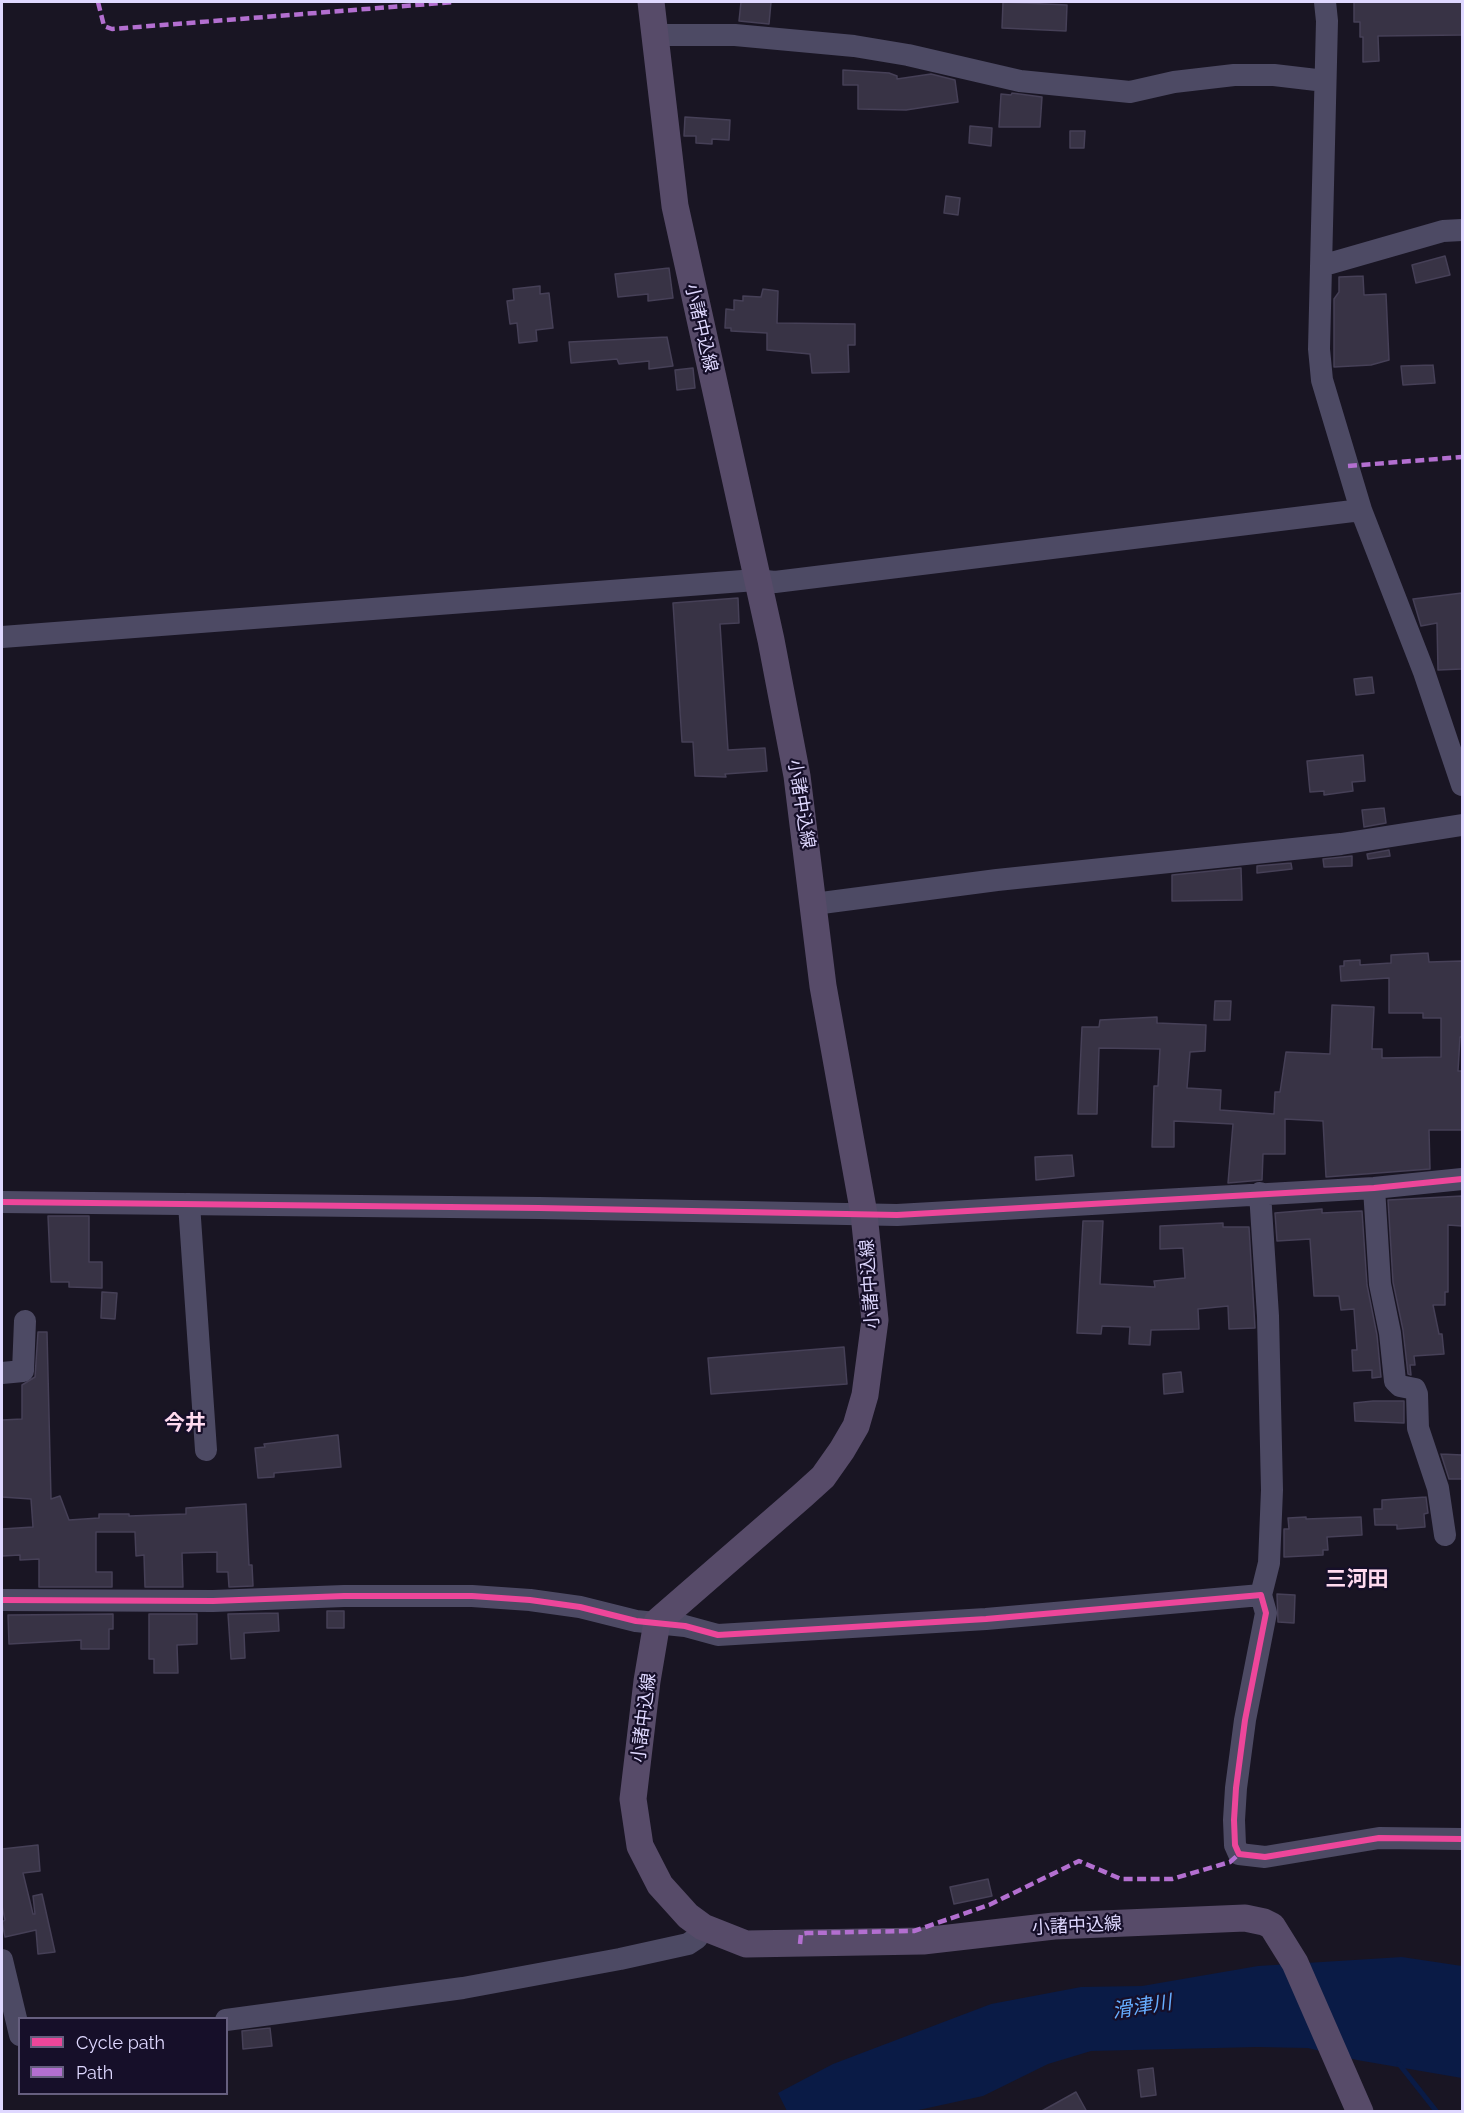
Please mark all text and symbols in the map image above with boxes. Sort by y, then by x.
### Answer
street label: 小諸中込線 [680,282,722,374]
street label: 小諸中込線 [783,758,819,850]
street label: 小諸中込線 [856,1238,884,1330]
district label: 今井 [164,1411,206,1437]
district label: 三河田 [1326,1567,1388,1593]
street label: 小諸中込線 [628,1672,660,1764]
street label: 小諸中込線 [1031,1913,1123,1939]
water label: 滑津川 [1110,1990,1174,2024]
legend [18,2017,228,2095]
text: Cycle path [76,2032,165,2053]
text: Path [76,2062,113,2083]

